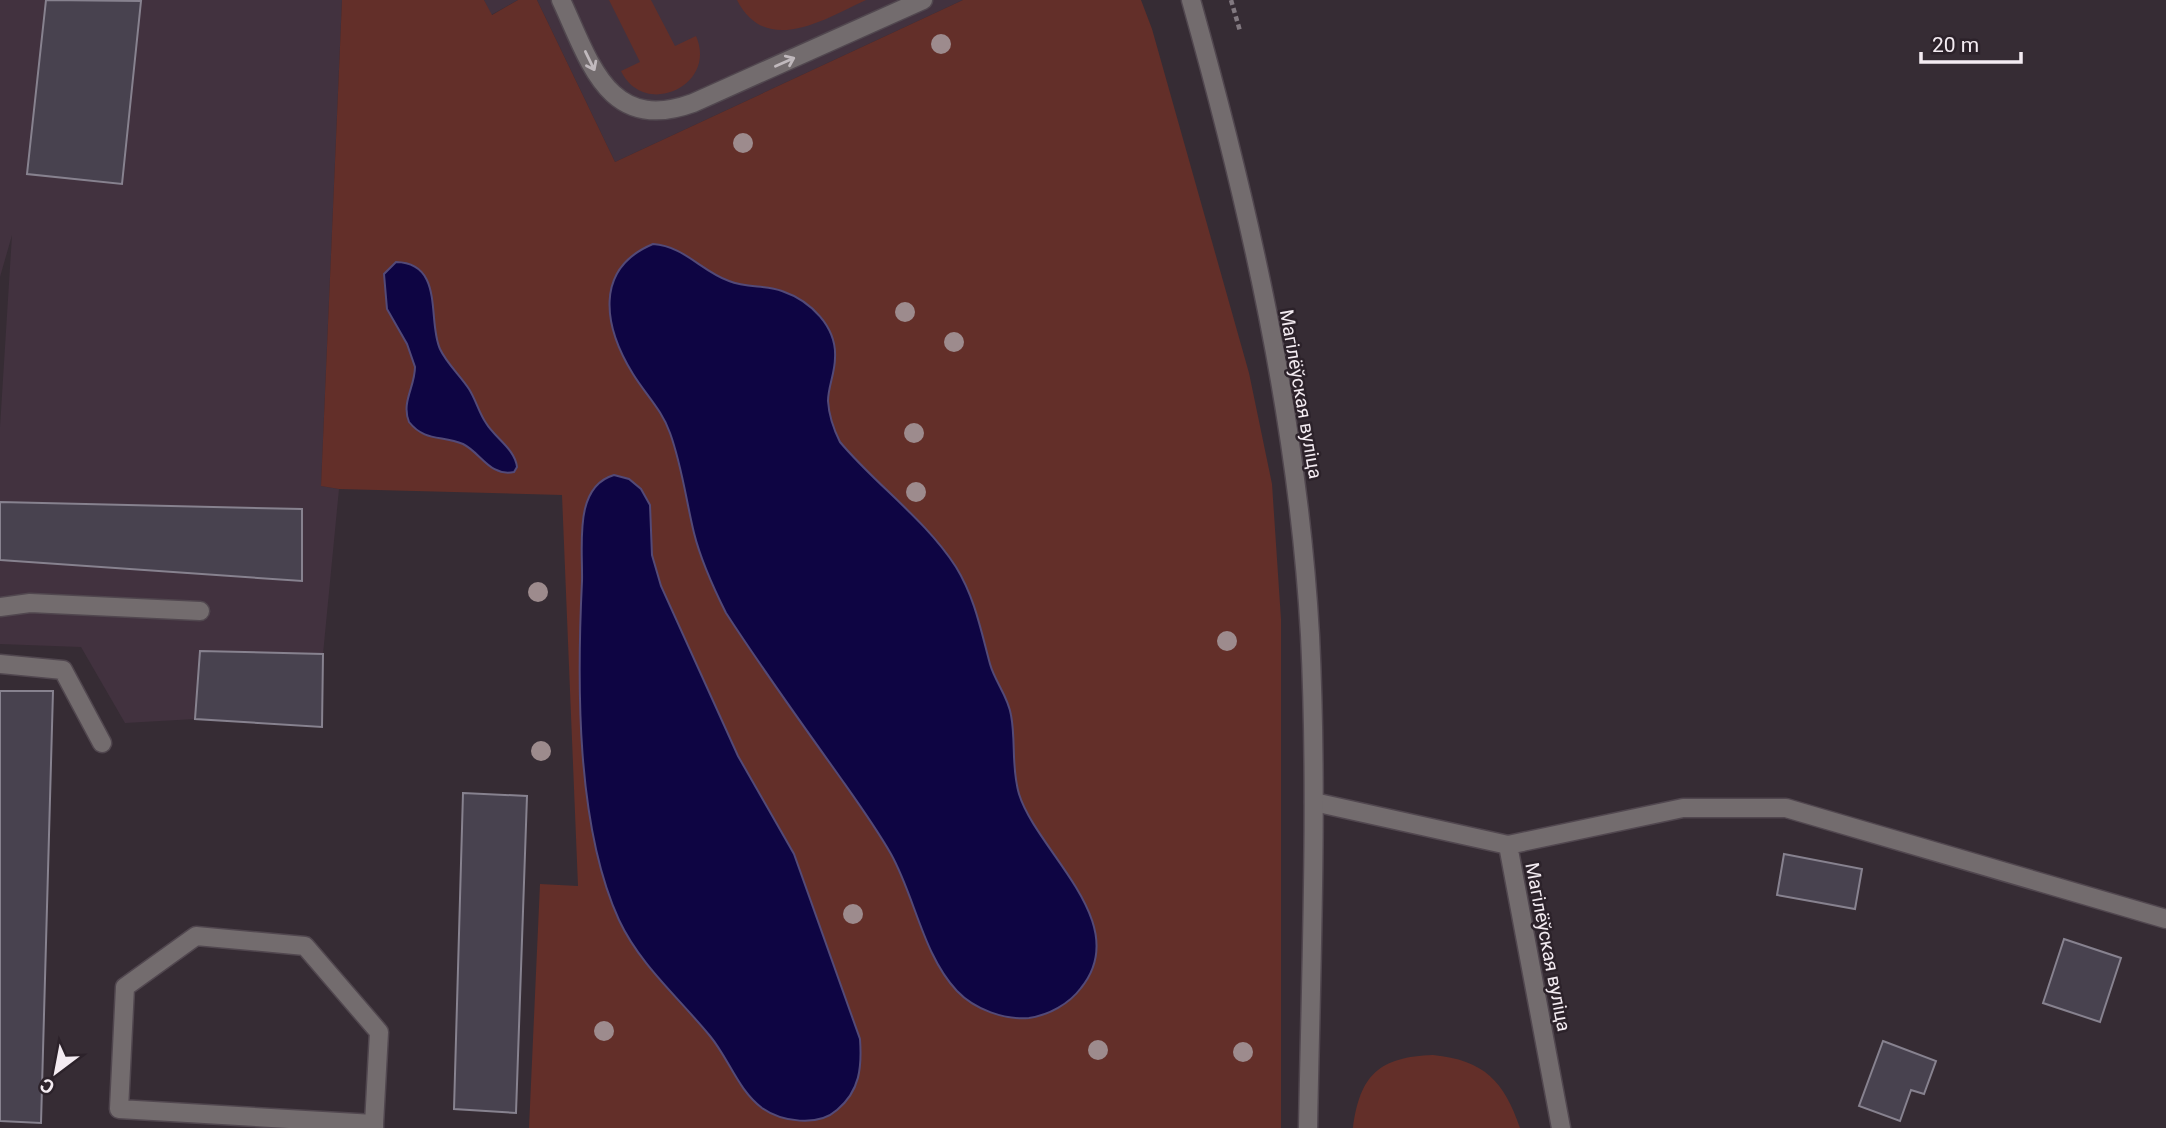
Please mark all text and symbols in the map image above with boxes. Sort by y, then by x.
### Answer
scale bar [1921,21,2021,65]
text: 20 m [1932,33,1979,57]
one-way arrow [584,50,598,71]
one-way arrow [773,55,795,68]
street label: Магілёўская вуліца [1275,308,1327,480]
street label: Магілёўская вуліца [1520,861,1576,1033]
north arrow [21,1037,91,1107]
text: С [36,1073,59,1099]

